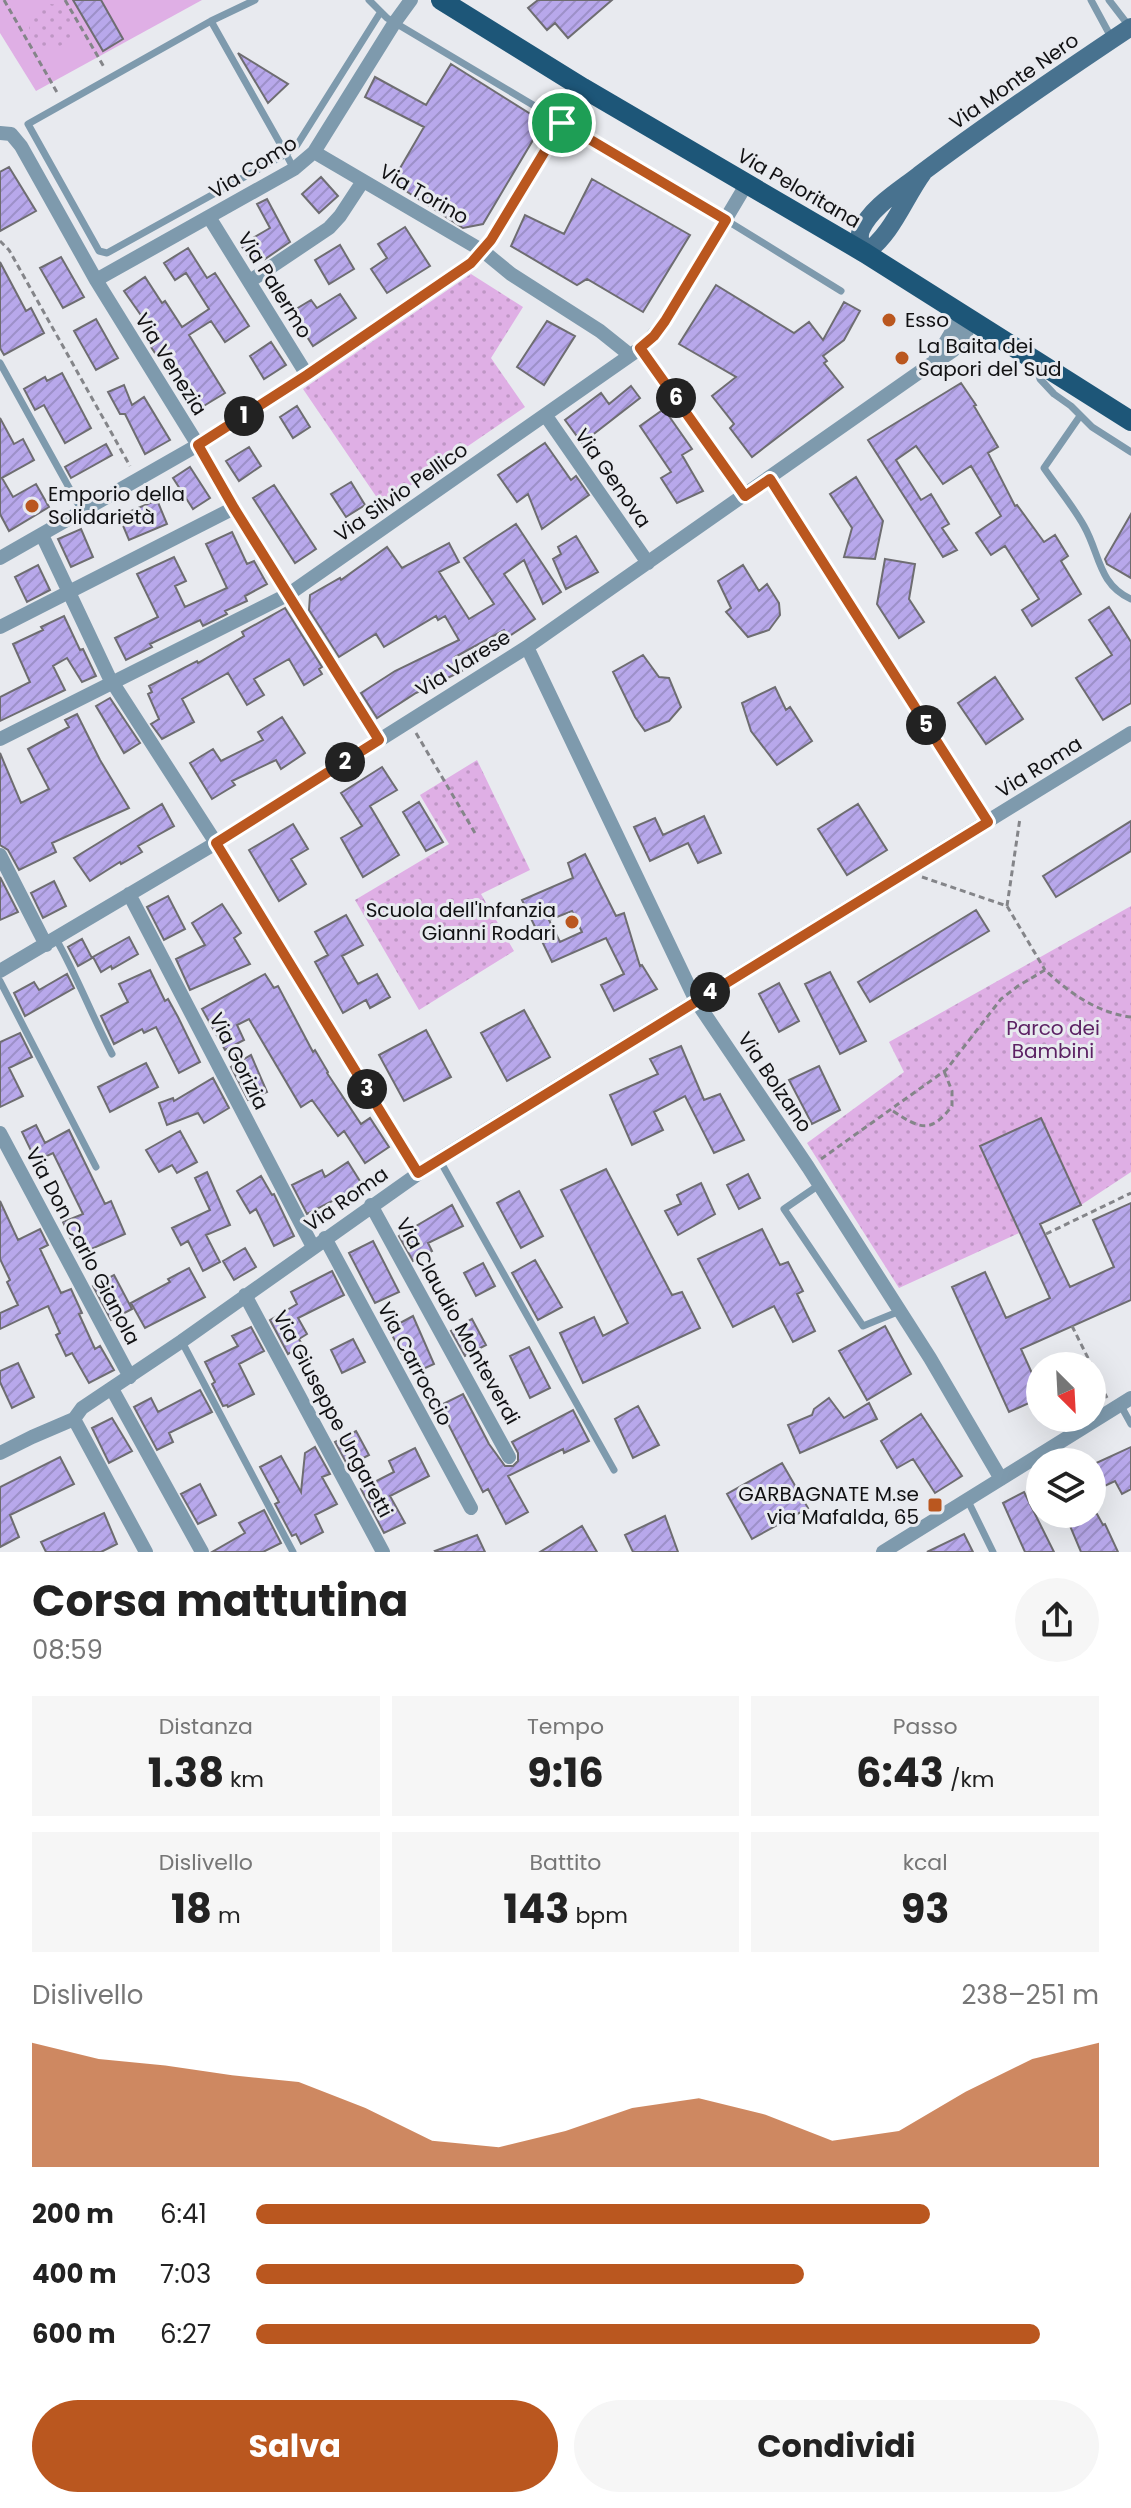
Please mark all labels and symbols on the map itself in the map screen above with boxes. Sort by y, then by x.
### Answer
street label: Via Monte Nero [944,26,1084,136]
pin [528,89,596,157]
street label: Via Como [204,129,302,205]
street label: Via Peloritana [732,141,866,235]
street label: Via Torino [374,157,474,231]
street label: Via Palermo [231,226,319,344]
place label: Esso [905,306,949,334]
street label: Via Venezia [128,307,214,421]
marker: Esso [880,311,898,329]
place label: La Baita dei Sapori del Sud [918,332,1062,383]
marker: La Baita dei Sapori del Sud [893,349,911,367]
pin: 6 [656,378,696,418]
pin: 1 [224,396,264,436]
street label: Via Genova [568,423,658,533]
street label: Via Silvio Pellico [329,436,473,548]
place label: Emporio della Solidarietà [48,480,185,531]
marker: Emporio della Solidarietà [23,497,41,515]
street label: Via Varese [410,623,516,703]
pin: 5 [906,705,946,745]
street label: Via Roma [991,730,1087,804]
pin: 2 [325,742,365,782]
place label: Scuola dell'Infanzia Gianni Rodari [366,896,556,947]
marker: Scuola dell'Infanzia Gianni Rodari [563,913,581,931]
pin: 4 [690,972,730,1012]
street label: Via Gorizia [203,1008,275,1114]
park label: Parco dei Bambini [1006,1014,1100,1065]
street label: Via Bolzano [731,1026,819,1138]
pin: 3 [347,1069,387,1109]
street label: Via Don Carlo Gianola [19,1142,147,1350]
street label: Via Roma [298,1160,394,1238]
street label: Via Claudio Monteverdi [389,1212,527,1430]
street label: Via Carroccio [371,1297,459,1431]
street label: Via Giuseppe Ungaretti [266,1305,400,1523]
north arrow [1026,1352,1106,1432]
place label: GARBAGNATE M.se via Mafalda, 65 [738,1480,919,1531]
marker: GARBAGNATE M.se via Mafalda, 65 [926,1496,944,1514]

